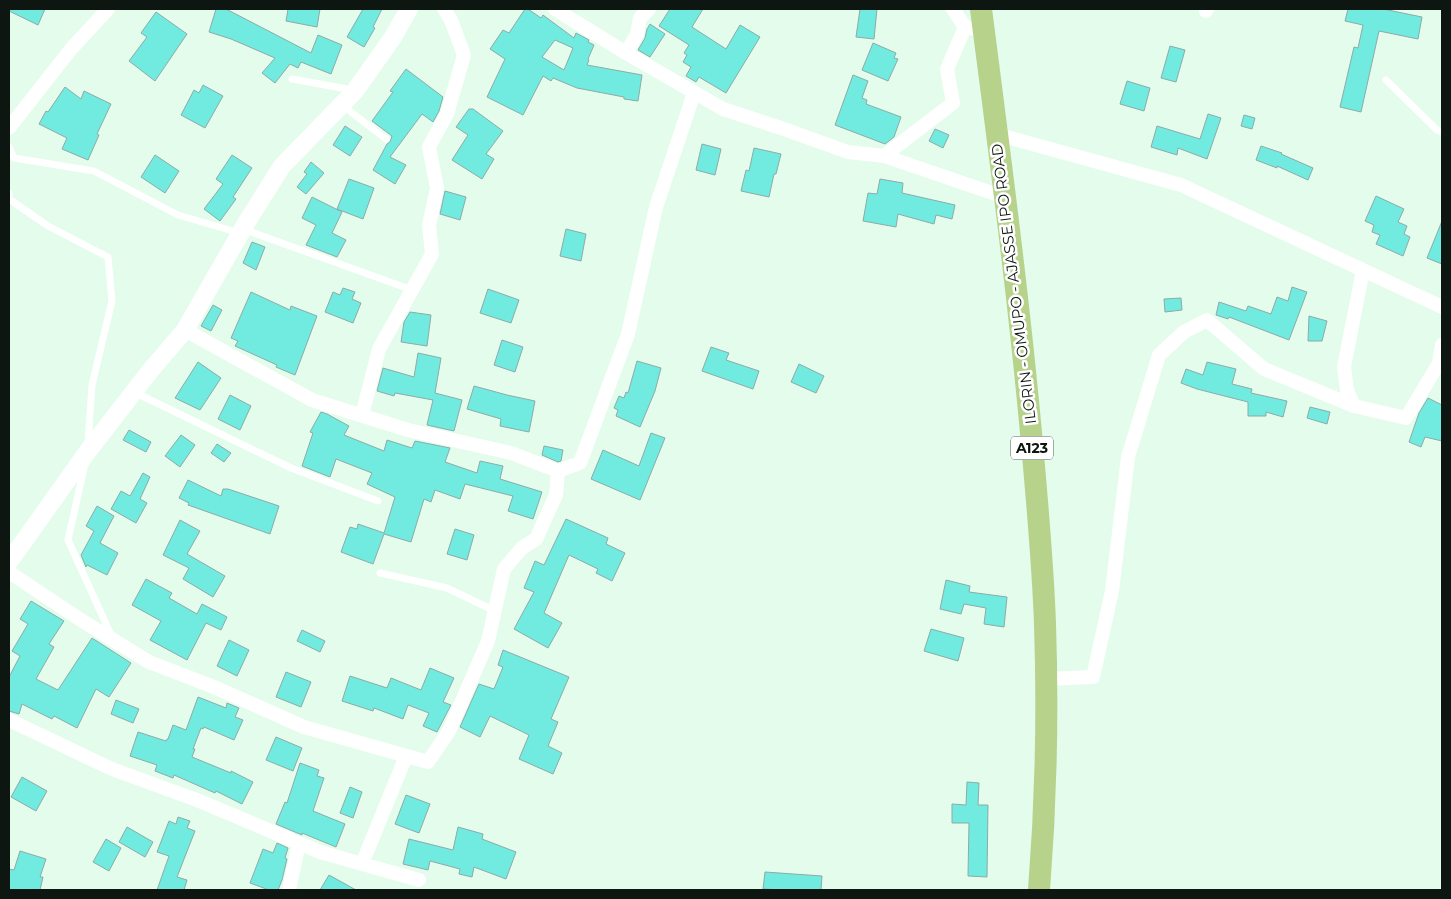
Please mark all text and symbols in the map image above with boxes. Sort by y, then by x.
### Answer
street label: ILORIN - OMUPO - AJASSE IPO ROAD [987,143,1040,425]
road number: A123 [1011,436,1053,459]

